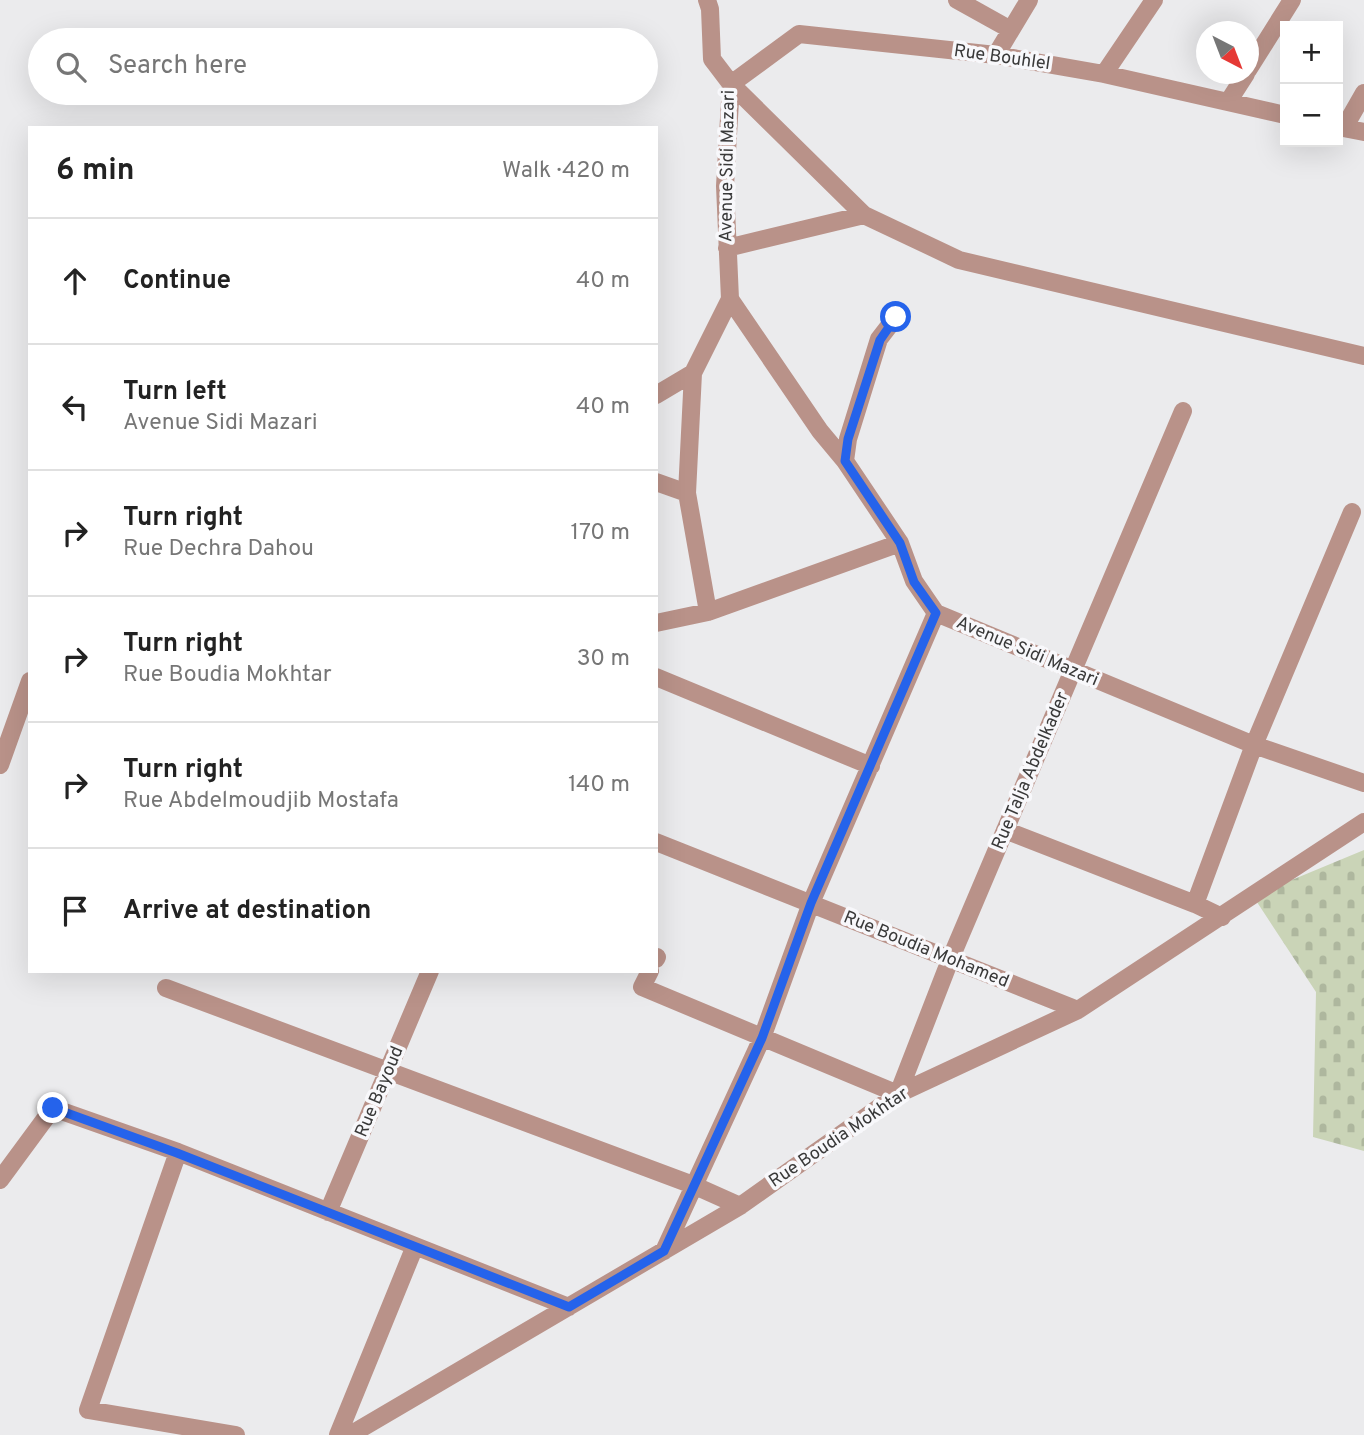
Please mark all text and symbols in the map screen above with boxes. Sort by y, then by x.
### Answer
north arrow [1196,21,1259,84]
map controls [1280,21,1343,147]
button: + [1280,21,1343,84]
search box [28,28,658,105]
street label: Rue Bouhlel [952,40,1052,76]
icon: search [52,48,90,86]
text: Search here [108,50,247,83]
button: − [1280,84,1343,147]
street label: Avenue Sidi Mazari [715,90,741,242]
text: 6 min [56,153,134,190]
text: Walk · 420 m [502,157,630,186]
icon: ahead [56,262,94,300]
text: Continue [123,265,231,298]
text: 40 m [576,267,630,296]
route start [880,301,911,332]
text: Turn left [123,376,227,409]
icon: left [56,388,94,426]
text: 40 m [576,393,630,422]
text: Avenue Sidi Mazari [123,409,318,438]
text: Turn right [123,502,243,535]
icon: right [56,514,94,552]
text: 170 m [571,519,630,548]
text: Rue Dechra Dahou [123,535,314,564]
street label: Avenue Sidi Mazari [952,612,1102,692]
text: Turn right [123,628,243,661]
icon: right [56,640,94,678]
text: 30 m [577,645,630,674]
text: Rue Boudia Mokhtar [123,661,332,690]
street label: Rue Talja Abdelkader [987,688,1075,854]
text: Turn right [123,754,243,787]
icon: right [56,766,94,804]
text: 140 m [568,771,630,800]
text: Rue Abdelmoudjib Mostafa [123,787,399,816]
icon: arrive [56,892,94,930]
text: Arrive at destination [123,895,371,928]
street label: Rue Boudia Mohamed [840,906,1012,994]
street label: Rue Bayoud [351,1043,409,1141]
street label: Rue Boudia Mokhtar [765,1083,913,1193]
route end [37,1092,68,1123]

